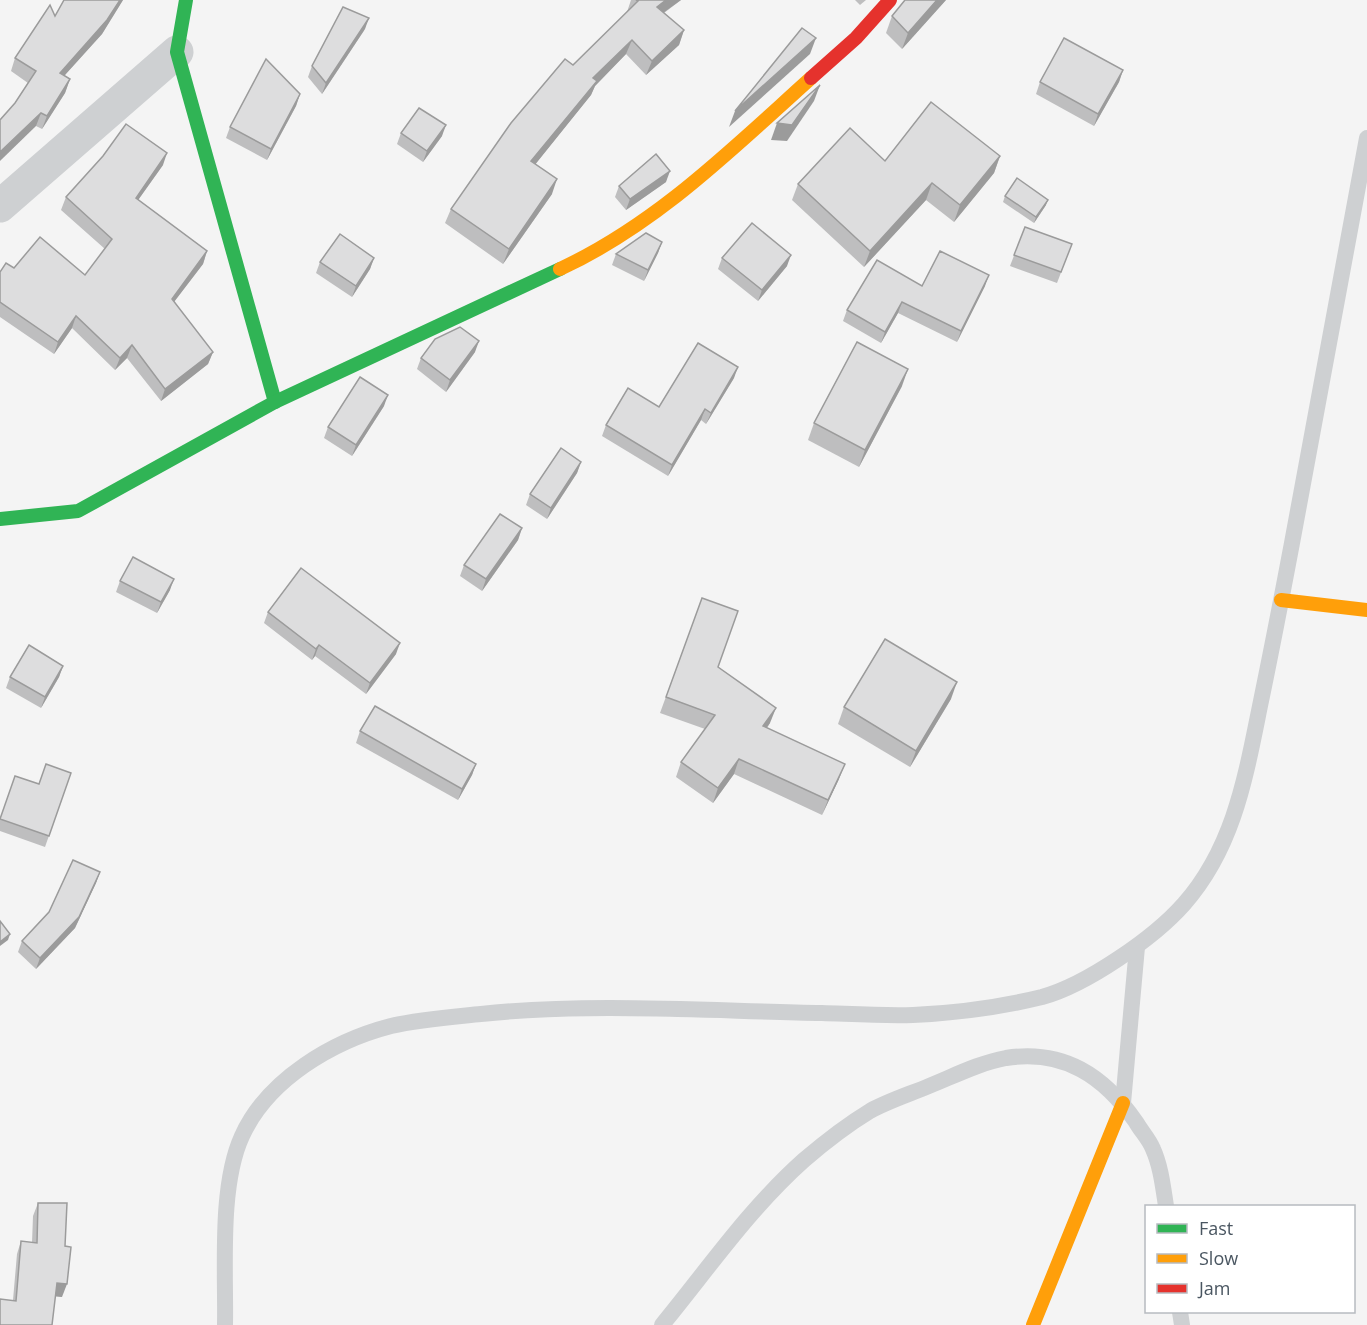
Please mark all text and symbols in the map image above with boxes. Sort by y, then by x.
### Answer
legend [1145,1205,1355,1313]
text: Fast [1199,1216,1233,1240]
text: Slow [1199,1246,1238,1270]
text: Jam [1197,1276,1231,1300]

